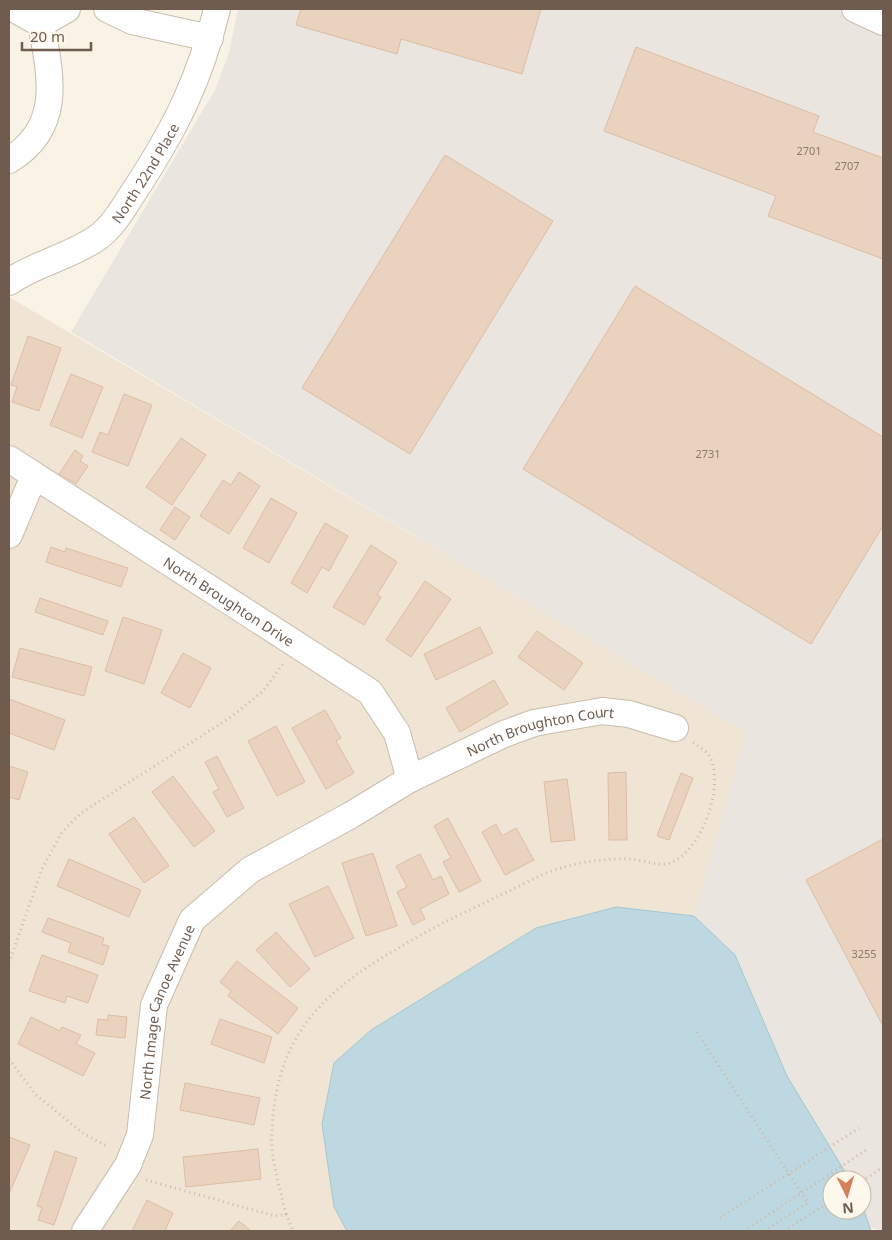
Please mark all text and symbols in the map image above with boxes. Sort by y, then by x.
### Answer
scale bar [22,20,91,52]
text: 20 m [30,26,65,46]
street label: North 22nd Place [107,120,183,226]
house number: 2701 [796,143,822,158]
house number: 2707 [834,158,860,173]
house number: 2731 [695,446,721,461]
street label: North Broughton Drive [160,552,298,650]
street label: North Broughton Court [463,701,615,760]
street label: North Image Canoe Avenue [134,921,198,1101]
house number: 3255 [851,946,877,961]
north arrow [822,1170,872,1220]
text: N [842,1198,855,1218]

